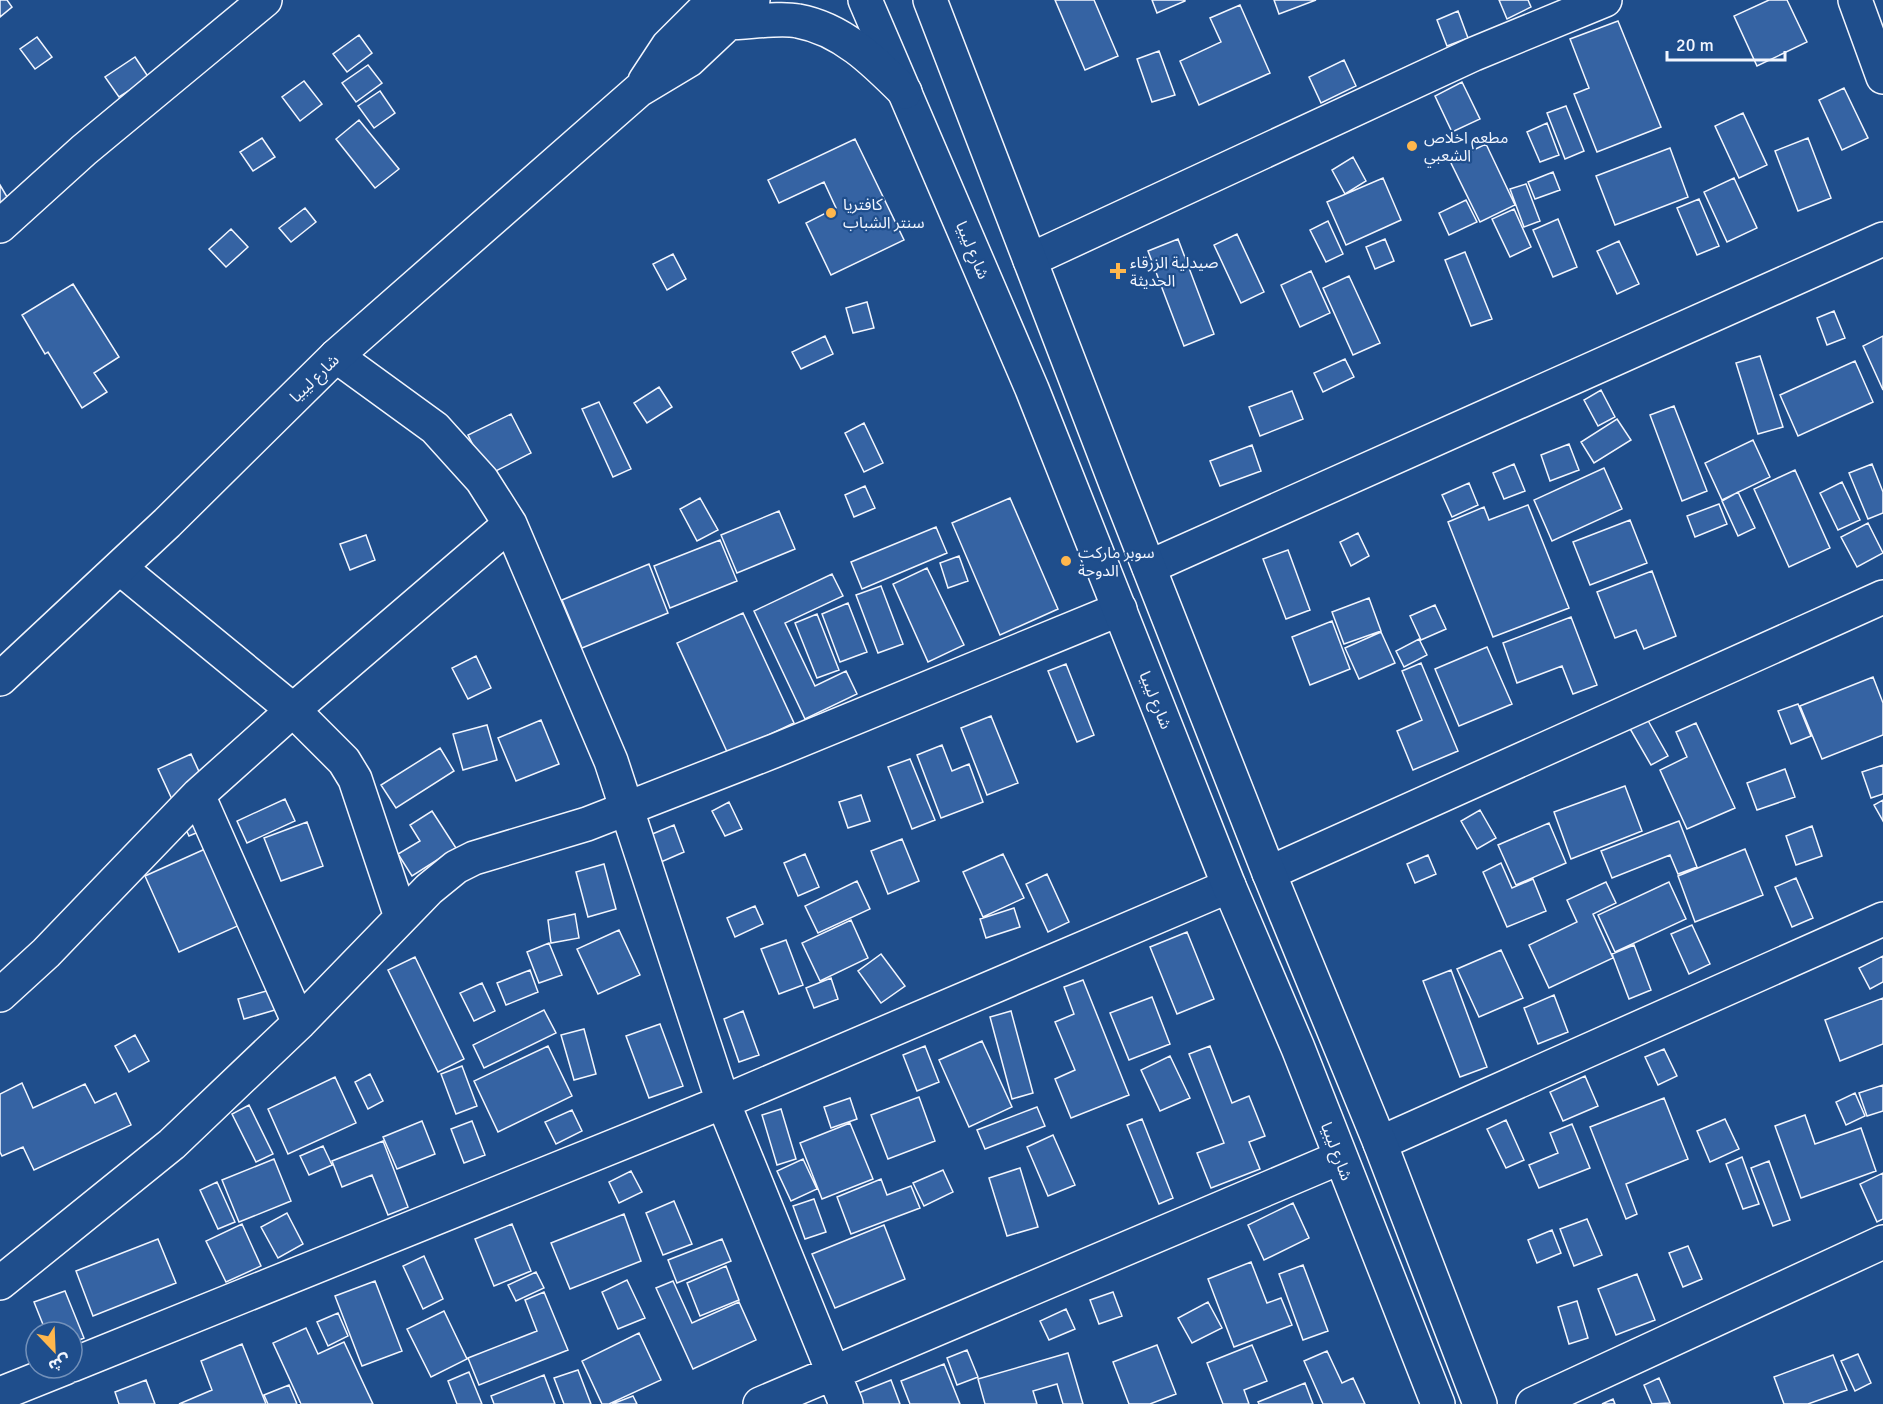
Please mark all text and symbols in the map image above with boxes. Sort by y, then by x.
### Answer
scale bar [1667,24,1786,62]
text: 20 m [1676,34,1714,56]
place label: مطعم اخلاص الشعبي [1424,128,1508,168]
marker: مطعم اخلاص الشعبي [1405,139,1419,153]
place label: كافتريا سنتر الشباب [843,195,924,233]
marker: كافتريا سنتر الشباب [824,206,838,220]
street label: شارع ليبيا [949,218,993,283]
place label: صيدلية الزرقاء الحديثة [1130,253,1218,291]
marker: صيدلية الزرقاء الحديثة [1111,264,1125,278]
street label: شارع ليبيا [286,350,345,409]
place label: سوبر ماركت الدوحة [1078,543,1155,581]
marker: سوبر ماركت الدوحة [1059,554,1073,568]
street label: شارع ليبيا [1133,668,1176,733]
street label: شارع ليبيا [1314,1119,1356,1184]
north arrow [24,1320,84,1380]
text: ش [45,1349,73,1376]

